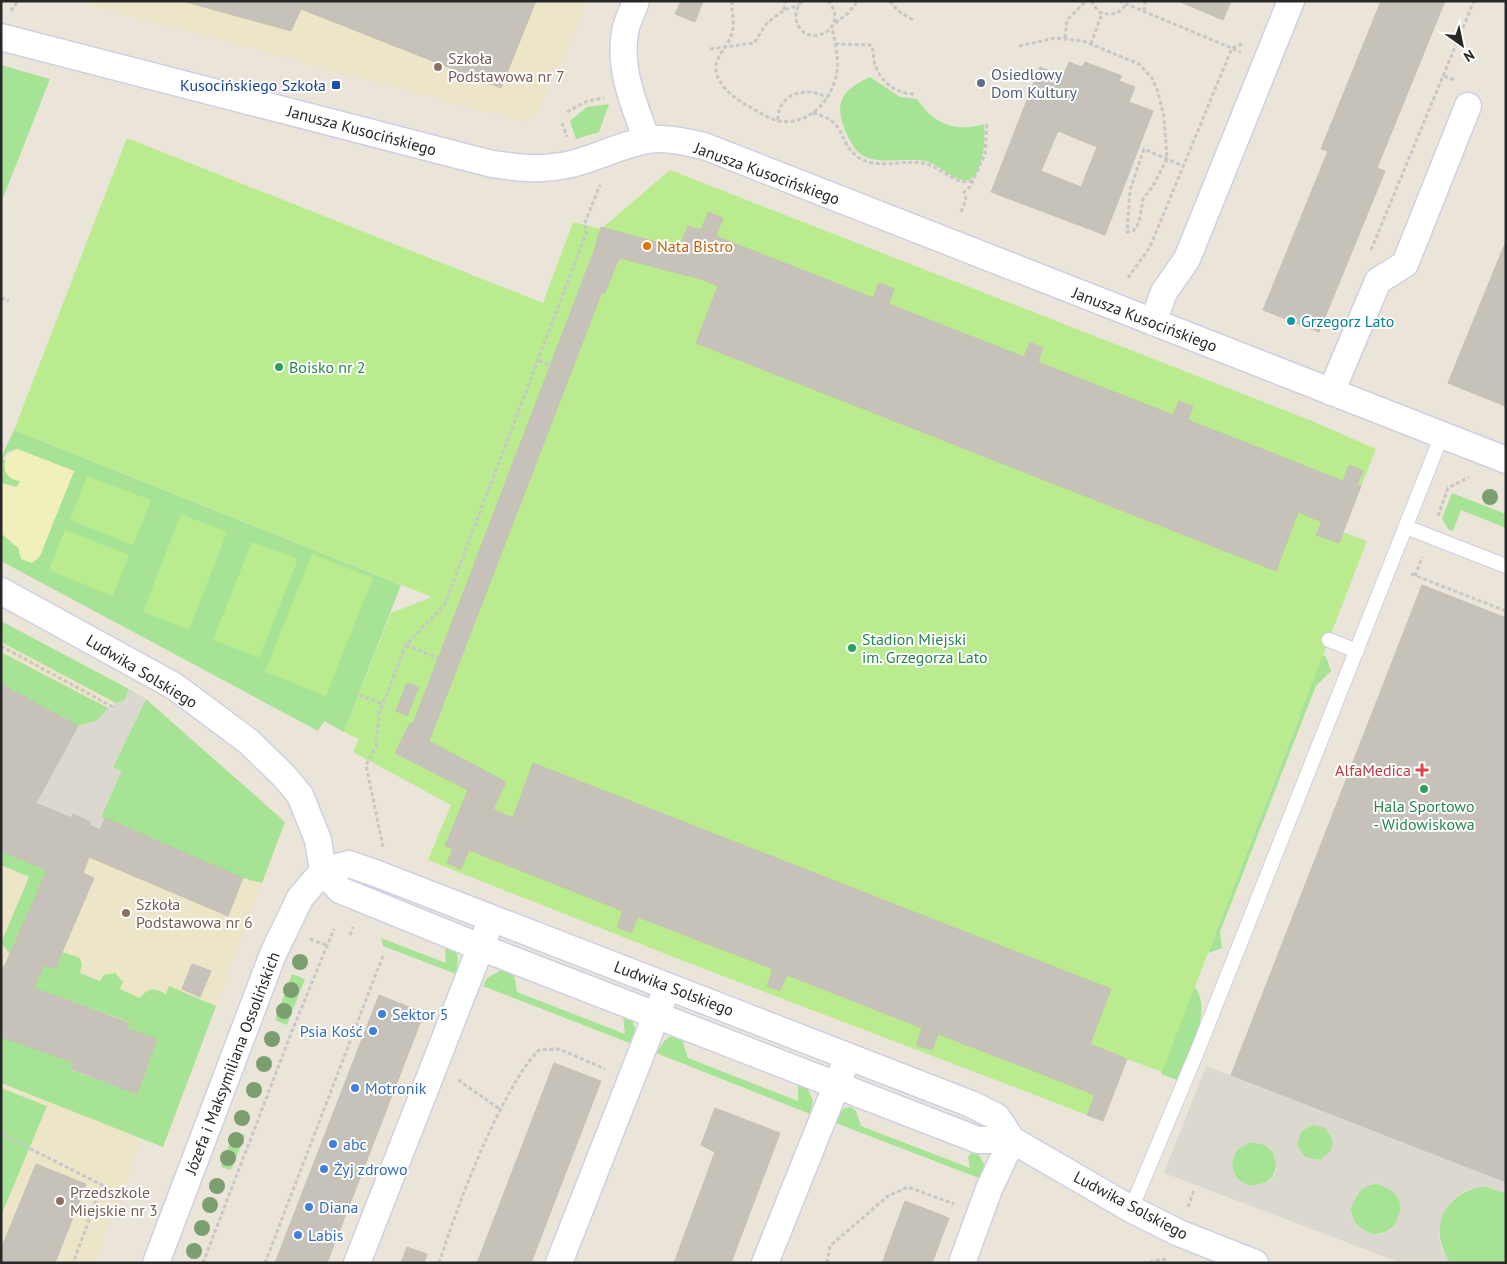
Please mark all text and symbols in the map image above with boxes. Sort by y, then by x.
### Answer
north arrow [1437,20,1487,70]
text: N [1460,46,1478,66]
place label: Szkoła Podstawowa nr 7 [448,48,565,86]
marker: Szkoła Podstawowa nr 7 [432,61,444,73]
place label: Osiedlowy Dom Kultury [991,64,1077,102]
place label: Kusocińskiego Szkoła [180,75,326,95]
marker: Osiedlowy Dom Kultury [975,77,987,89]
marker: Kusocińskiego Szkoła [330,79,342,91]
street label: Janusza Kusocińskiego [284,100,439,160]
street label: Janusza Kusocińskiego [691,137,842,209]
place label: Nata Bistro [657,236,733,256]
marker: Nata Bistro [641,240,653,252]
street label: Janusza Kusocińskiego [1069,282,1220,356]
place label: Grzegorz Lato [1301,311,1394,331]
marker: Grzegorz Lato [1285,315,1297,327]
place label: Boisko nr 2 [289,357,365,377]
marker: Boisko nr 2 [273,361,285,373]
place label: Stadion Miejski im. Grzegorza Lato [862,629,988,667]
street label: Ludwika Solskiego [83,630,201,712]
marker: Stadion Miejski im. Grzegorza Lato [846,642,858,654]
place label: AlfaMedica [1335,760,1411,780]
marker: AlfaMedica [1415,763,1429,777]
marker: Hala Sportowo - Widowiskowa [1418,783,1430,795]
place label: Hala Sportowo - Widowiskowa [1373,796,1475,834]
place label: Szkoła Podstawowa nr 6 [136,894,253,932]
marker: Szkoła Podstawowa nr 6 [120,907,132,919]
street label: Józefa i Maksymiliana Ossolińskich [180,949,284,1178]
street label: Ludwika Solskiego [611,956,737,1020]
place label: Sektor 5 [392,1004,449,1024]
marker: Sektor 5 [376,1008,388,1020]
place label: Psia Kość [300,1021,363,1041]
marker: Psia Kość [367,1025,379,1037]
place label: Motronik [365,1078,427,1098]
marker: Motronik [349,1082,361,1094]
place label: abc [343,1134,367,1154]
marker: abc [327,1138,339,1150]
place label: Żyj zdrowo [334,1159,408,1179]
marker: Żyj zdrowo [318,1163,330,1175]
street label: Ludwika Solskiego [1070,1166,1192,1244]
place label: Przedszkole Miejskie nr 3 [70,1182,158,1220]
marker: Przedszkole Miejskie nr 3 [54,1195,66,1207]
place label: Diana [319,1197,358,1217]
marker: Diana [303,1201,315,1213]
place label: Labis [308,1225,344,1245]
marker: Labis [292,1229,304,1241]

